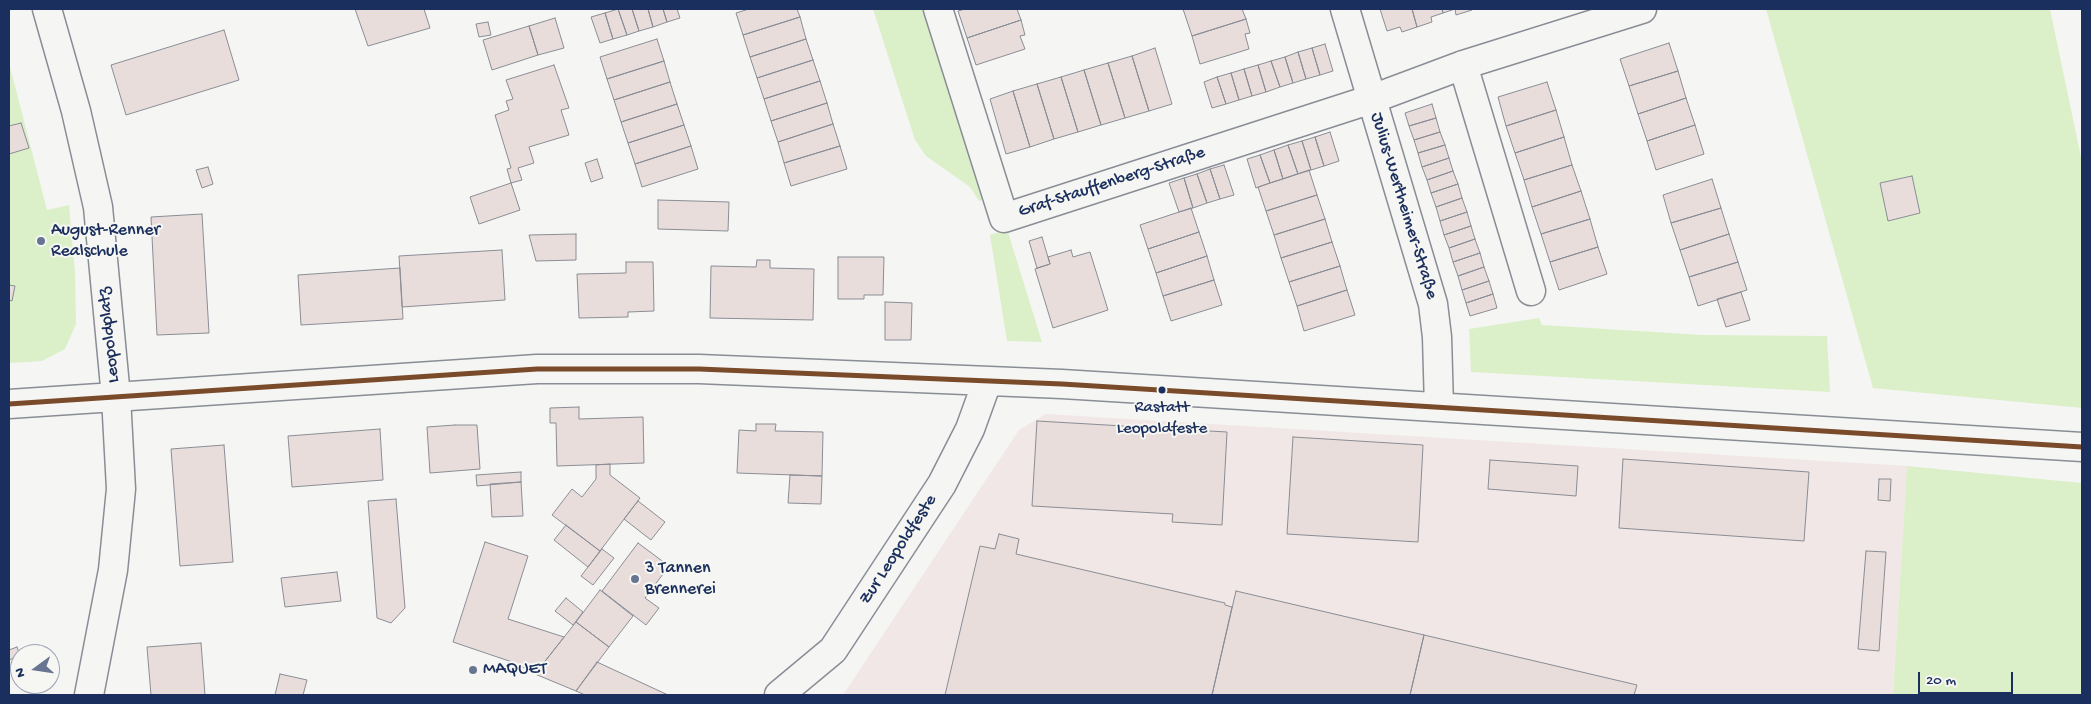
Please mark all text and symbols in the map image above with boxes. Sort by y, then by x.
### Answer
street label: Julius-Wertheimer-Straße [1364,110,1442,302]
street label: Graf-Stauffenberg-Straße [1016,143,1208,223]
place label: August-Renner Realschule [51,220,160,262]
marker: August-Renner Realschule [35,235,47,247]
street label: Leopoldplatz [94,286,126,384]
marker: Rastatt Leopoldfeste [1157,385,1167,395]
place label: Rastatt Leopoldfeste [1117,398,1207,438]
street label: Zur Leopoldfeste [855,491,943,609]
place label: 3 Tannen Brennerei [645,558,716,600]
marker: 3 Tannen Brennerei [629,573,641,585]
north arrow [10,644,60,694]
place label: MAQUET [483,659,547,681]
scale bar [1921,662,2016,694]
marker: MAQUET [467,664,479,676]
text: N [12,666,30,679]
text: 20 m [1926,672,1956,690]

